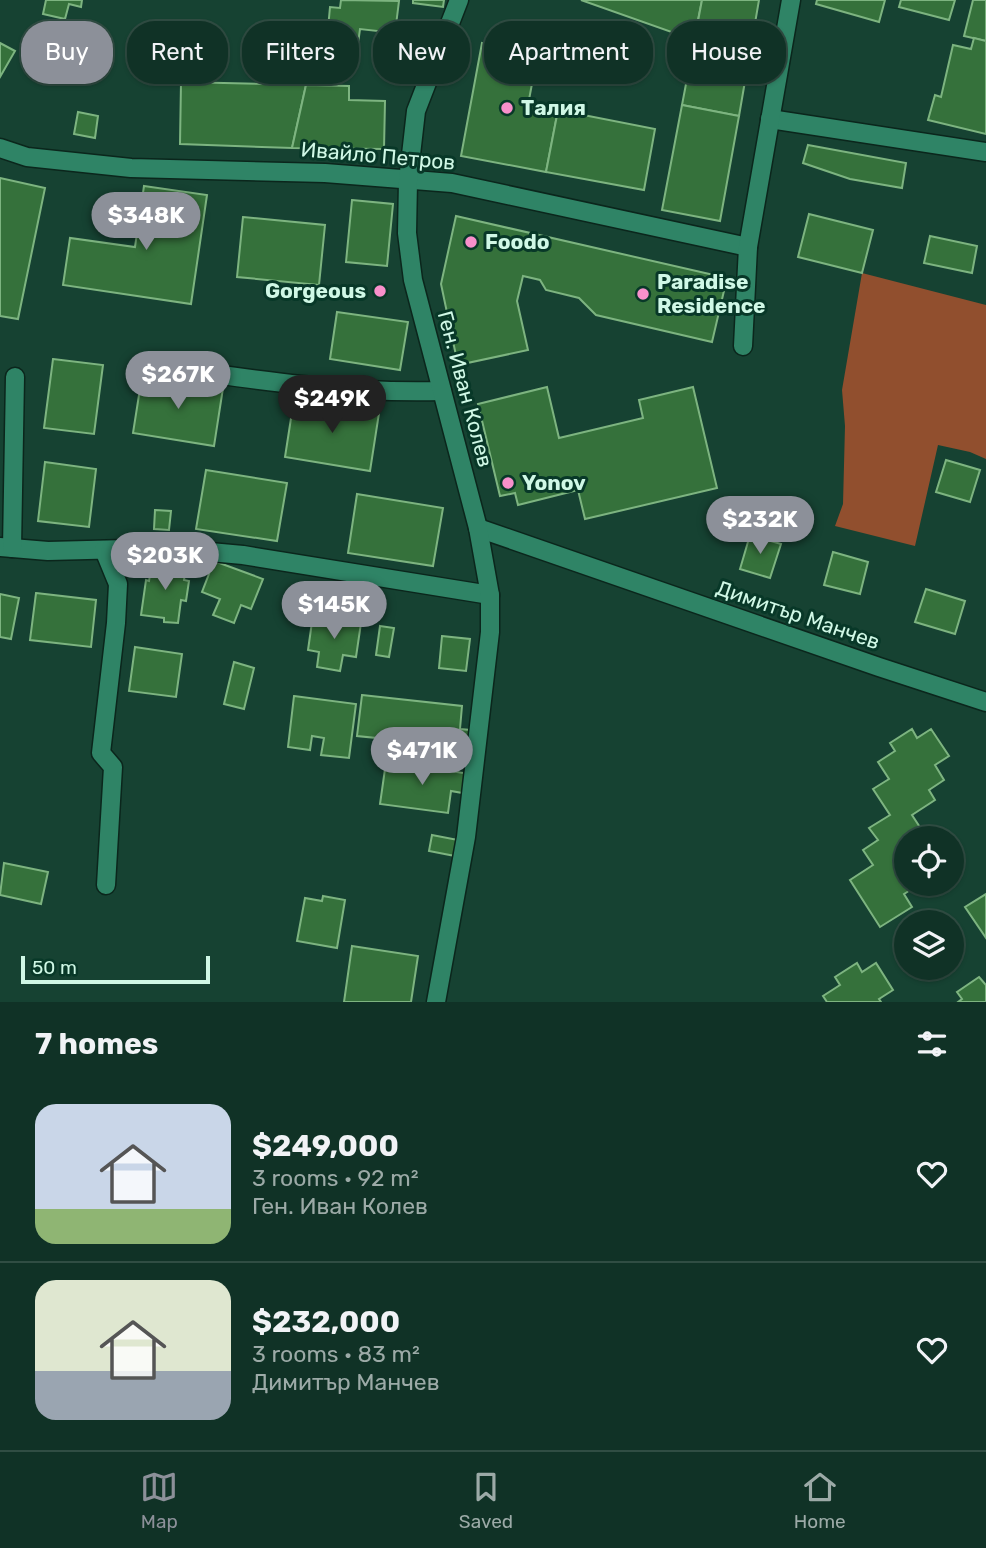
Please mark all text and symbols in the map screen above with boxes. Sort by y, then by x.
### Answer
chip: Buy [21,21,113,84]
chip: Rent [127,21,228,84]
chip: Filters [242,21,359,84]
chip: New [373,21,470,84]
chip: Apartment [484,21,653,84]
chip: House [667,21,786,84]
place label: Талия [521,95,586,120]
marker: Талия [499,100,515,116]
street label: Ивайло Петров [300,136,456,175]
pin: $348K [97,192,195,252]
text: $348K [107,201,185,229]
place label: Foodo [485,229,550,254]
marker: Foodo [463,234,479,250]
place label: Paradise Residence [657,269,766,318]
place label: Gorgeous [265,278,366,303]
marker: Gorgeous [372,283,388,299]
marker: Paradise Residence [635,286,651,302]
street label: Ген. Иван Колев [433,308,498,470]
pin: $267K [129,352,227,411]
text: $267K [142,360,214,388]
pin: $249K [283,376,381,435]
text: $249K [294,384,370,412]
place label: Yonov [522,470,586,495]
marker: Yonov [500,475,516,491]
pin: $232K [711,496,809,556]
text: $232K [722,505,798,533]
pin: $203K [116,532,214,592]
text: $203K [127,541,203,569]
street label: Димитър Манчев [713,575,883,654]
pin: $145K [285,582,383,641]
text: $145K [298,590,370,618]
pin: $471K [373,728,471,787]
text: $471K [387,736,457,764]
map controls [894,826,964,980]
button: locate [894,826,964,896]
button: layers [894,910,964,980]
scale bar [21,953,210,985]
text: 50 m [32,956,77,979]
icon: filters [913,1025,951,1063]
text: 7 homes [35,1026,158,1062]
text: $249,000 [252,1128,399,1164]
icon: home [91,1132,175,1216]
icon: heart [913,1155,951,1193]
text: 3 rooms · 92 m² [252,1164,418,1192]
text: Ген. Иван Колев [252,1192,428,1220]
text: $232,000 [252,1304,400,1340]
icon: home [91,1308,175,1392]
icon: heart [913,1331,951,1369]
text: 3 rooms · 83 m² [252,1340,420,1368]
text: Димитър Манчев [252,1368,440,1396]
tab: Map [140,1468,178,1533]
tab: Saved [459,1468,513,1533]
tab: Home [794,1468,846,1533]

